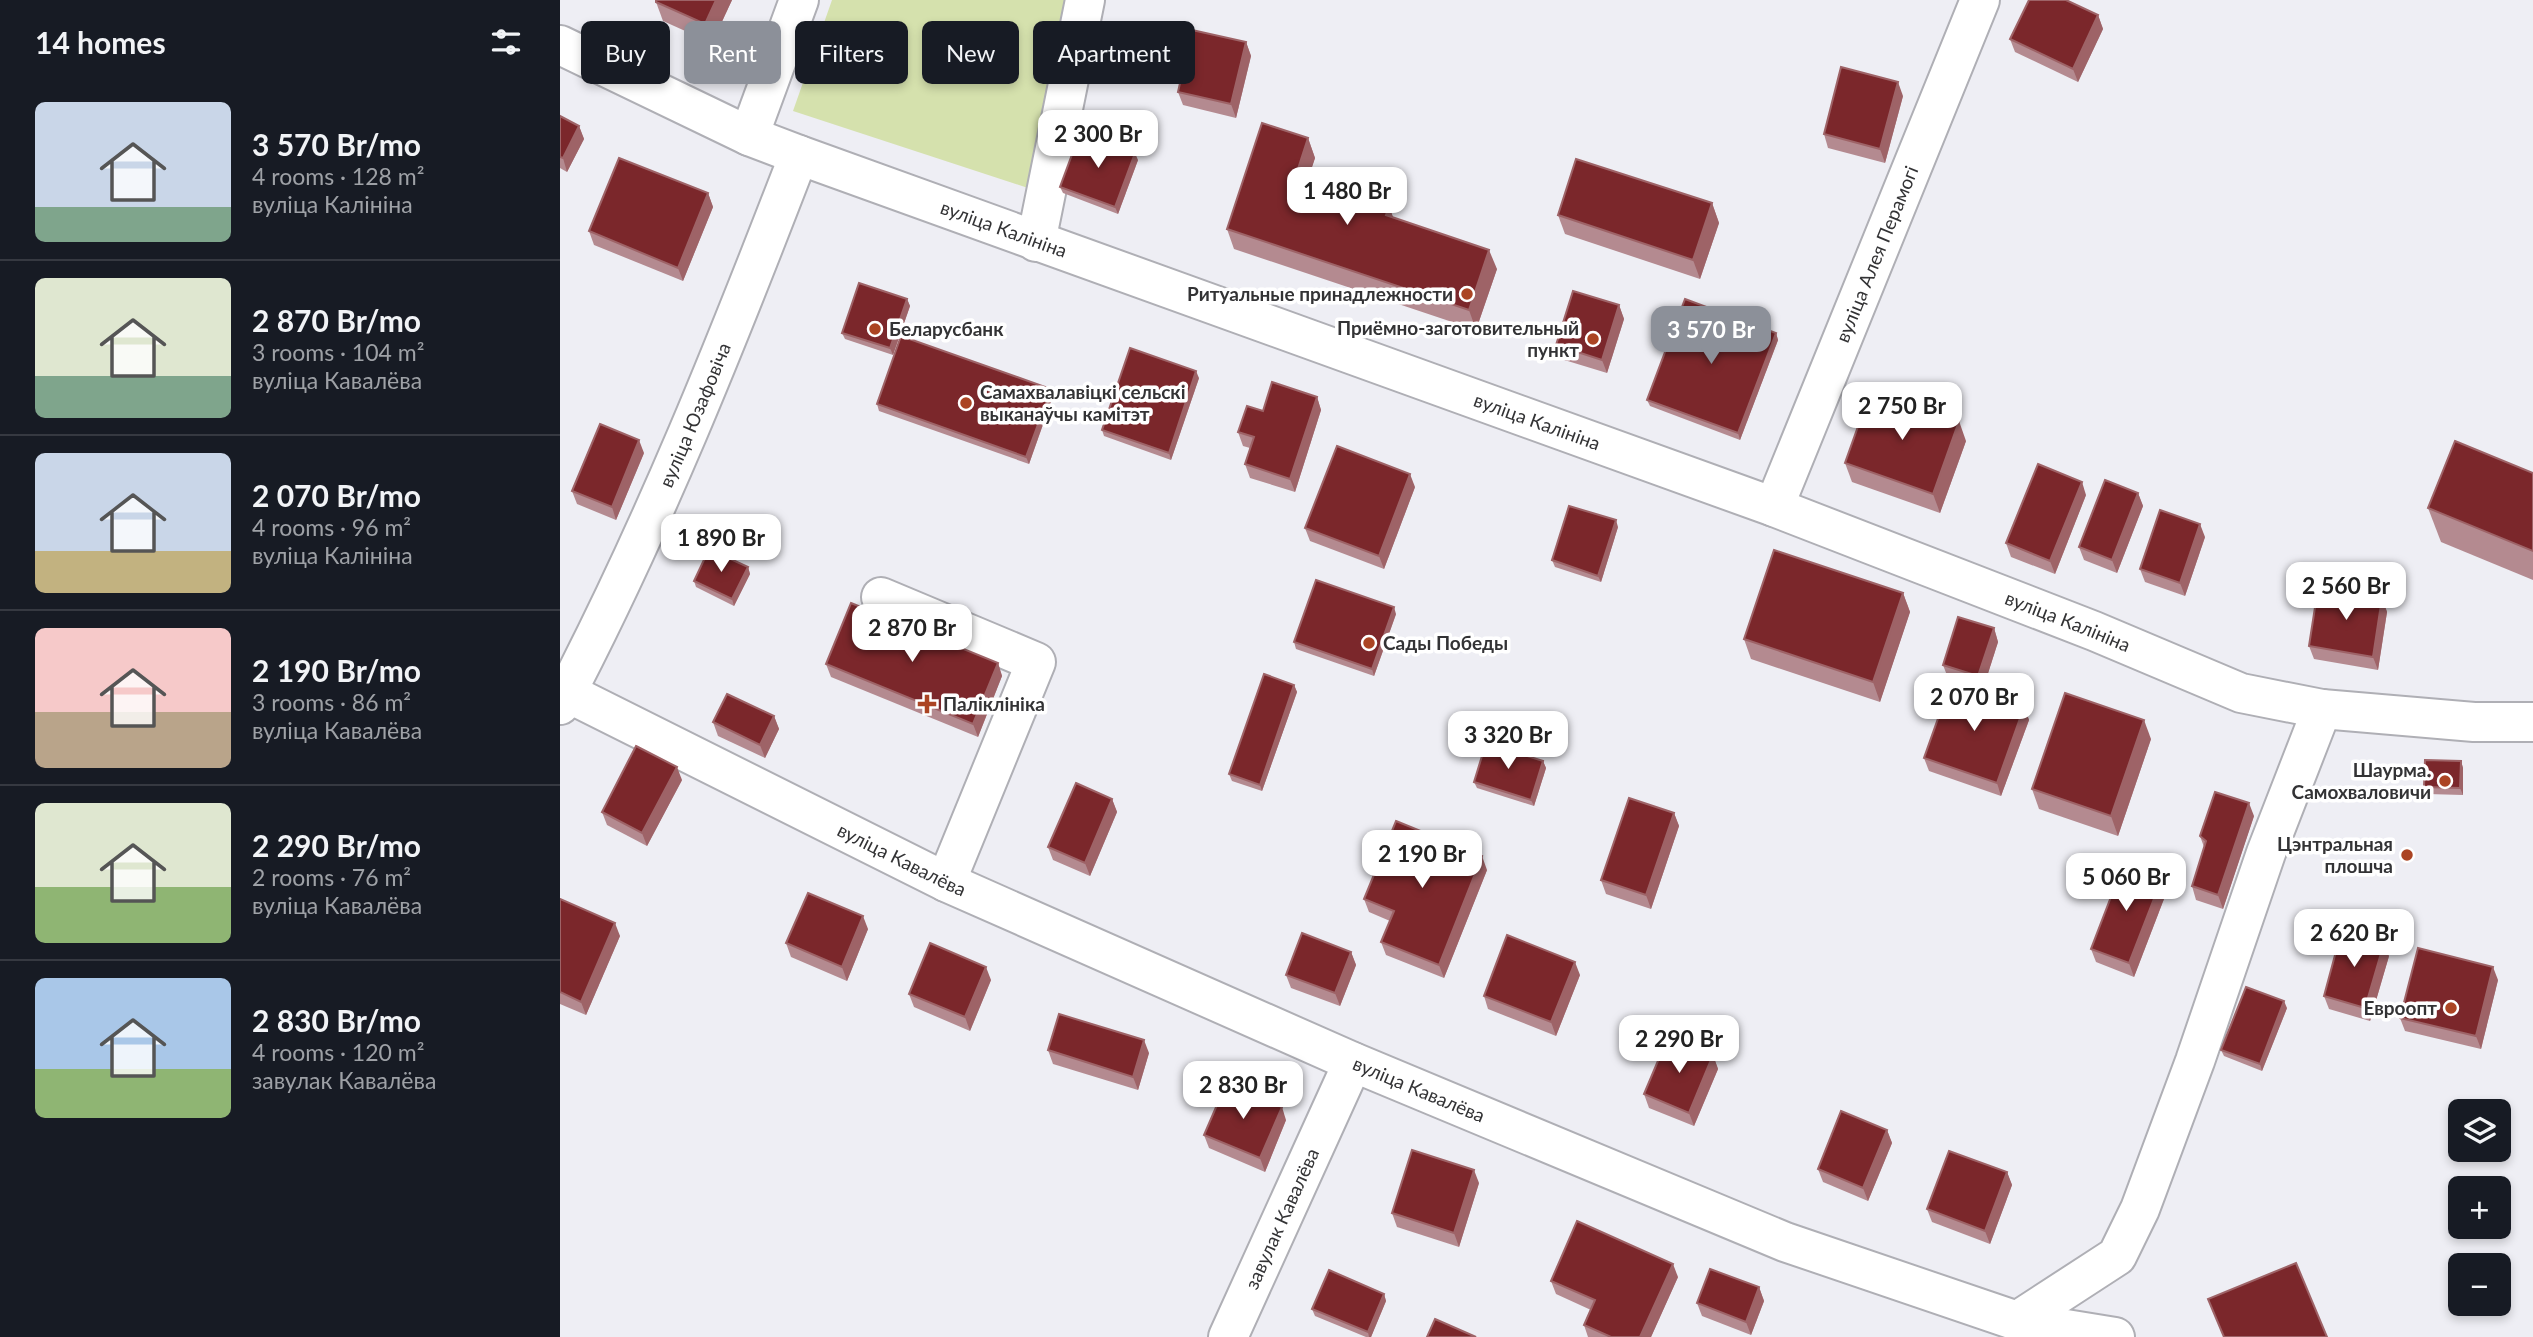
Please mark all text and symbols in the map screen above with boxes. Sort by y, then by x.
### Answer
chip: Buy [581,21,670,84]
chip: Rent [684,21,781,84]
chip: Filters [795,21,908,84]
chip: New [922,21,1019,84]
chip: Apartment [1033,21,1195,84]
icon: filters [487,23,525,61]
text: 14 homes [35,24,166,60]
pin: 2 300 Br [1026,110,1170,170]
text: 2 300 Br [1054,119,1142,147]
text: 3 570 Br/mo [252,126,421,162]
icon: home [91,130,175,214]
text: 4 rooms · 128 m² [252,162,424,190]
street label: вуліца Алея Перамогі [1830,162,1922,346]
pin: 1 480 Br [1275,168,1419,227]
text: 1 480 Br [1303,176,1391,204]
text: вуліца Калініна [252,190,413,218]
street label: вуліца Калініна [938,195,1070,262]
place label: Ритуальные принадлежности [1187,282,1453,305]
marker: Ритуальные принадлежности [1459,286,1475,302]
text: 2 870 Br/mo [252,302,421,338]
icon: home [91,306,175,390]
pin: 3 570 Br [1639,306,1783,366]
text: 3 570 Br [1667,315,1755,343]
place label: Приёмно-заготовительный пункт [1337,316,1579,361]
place label: Беларусбанк [889,317,1004,340]
marker: Беларусбанк [867,321,883,337]
marker: Приёмно-заготовительный пункт [1585,331,1601,347]
text: 3 rooms · 104 m² [252,338,424,366]
street label: вуліца Юзафовіча [654,339,735,491]
text: вуліца Кавалёва [252,366,422,394]
place label: Самахвалавіцкі сельскі выканаўчы камітэт [980,380,1186,425]
pin: 2 750 Br [1830,382,1974,442]
street label: вуліца Калініна [1471,388,1604,454]
text: 2 750 Br [1858,391,1946,419]
marker: Самахвалавіцкі сельскі выканаўчы камітэт [958,395,974,411]
text: 2 070 Br/mo [252,477,421,513]
icon: home [91,481,175,565]
text: 4 rooms · 96 m² [252,513,411,541]
pin: 1 890 Br [649,514,793,574]
text: 1 890 Br [677,523,765,551]
text: вуліца Калініна [252,541,413,569]
pin: 2 560 Br [2274,562,2418,622]
text: 2 560 Br [2302,571,2390,599]
street label: вуліца Калініна [2002,586,2134,656]
pin: 2 870 Br [840,604,984,664]
text: 2 870 Br [868,613,956,641]
place label: Сады Победы [1383,631,1508,654]
marker: Сады Победы [1361,635,1377,651]
text: 2 190 Br/mo [252,652,421,688]
icon: home [91,656,175,740]
pin: 2 070 Br [1902,674,2046,733]
text: 2 070 Br [1930,682,2018,710]
text: 3 rooms · 86 m² [252,688,411,716]
place label: Паліклініка [943,692,1045,715]
marker: Паліклініка [917,694,937,714]
pin: 3 320 Br [1436,712,1580,771]
text: вуліца Кавалёва [252,716,422,744]
text: 3 320 Br [1464,720,1552,748]
place label: Шаурма. Самохваловичи [2292,758,2431,803]
marker: Шаурма. Самохваловичи [2437,773,2453,789]
street label: вуліца Кавалёва [834,818,970,900]
text: 2 290 Br/mo [252,827,421,863]
pin: 2 190 Br [1350,830,1494,890]
icon: home [91,831,175,915]
place label: Цэнтральная плошча [2277,832,2393,877]
text: 2 190 Br [1378,839,1466,867]
marker: Цэнтральная плошча [2399,847,2415,863]
pin: 5 060 Br [2054,853,2198,913]
text: 5 060 Br [2082,862,2170,890]
text: 2 rooms · 76 m² [252,863,411,891]
text: вуліца Кавалёва [252,891,422,919]
pin: 2 620 Br [2282,909,2426,969]
text: 2 620 Br [2310,918,2398,946]
place label: Евроопт [2364,996,2437,1019]
marker: Евроопт [2443,1000,2459,1016]
text: 2 830 Br/mo [252,1002,421,1038]
icon: home [91,1006,175,1090]
pin: 2 290 Br [1607,1016,1751,1075]
text: 2 290 Br [1635,1024,1723,1052]
text: 4 rooms · 120 m² [252,1038,424,1066]
street label: вуліца Кавалёва [1350,1051,1488,1127]
pin: 2 830 Br [1171,1062,1315,1121]
text: завулак Кавалёва [252,1066,436,1094]
text: 2 830 Br [1199,1070,1287,1098]
map controls [2448,1099,2511,1316]
button: layers [2448,1099,2511,1162]
street label: завулак Кавалёва [1239,1144,1323,1293]
button: + [2448,1176,2511,1239]
button: − [2448,1253,2511,1316]

